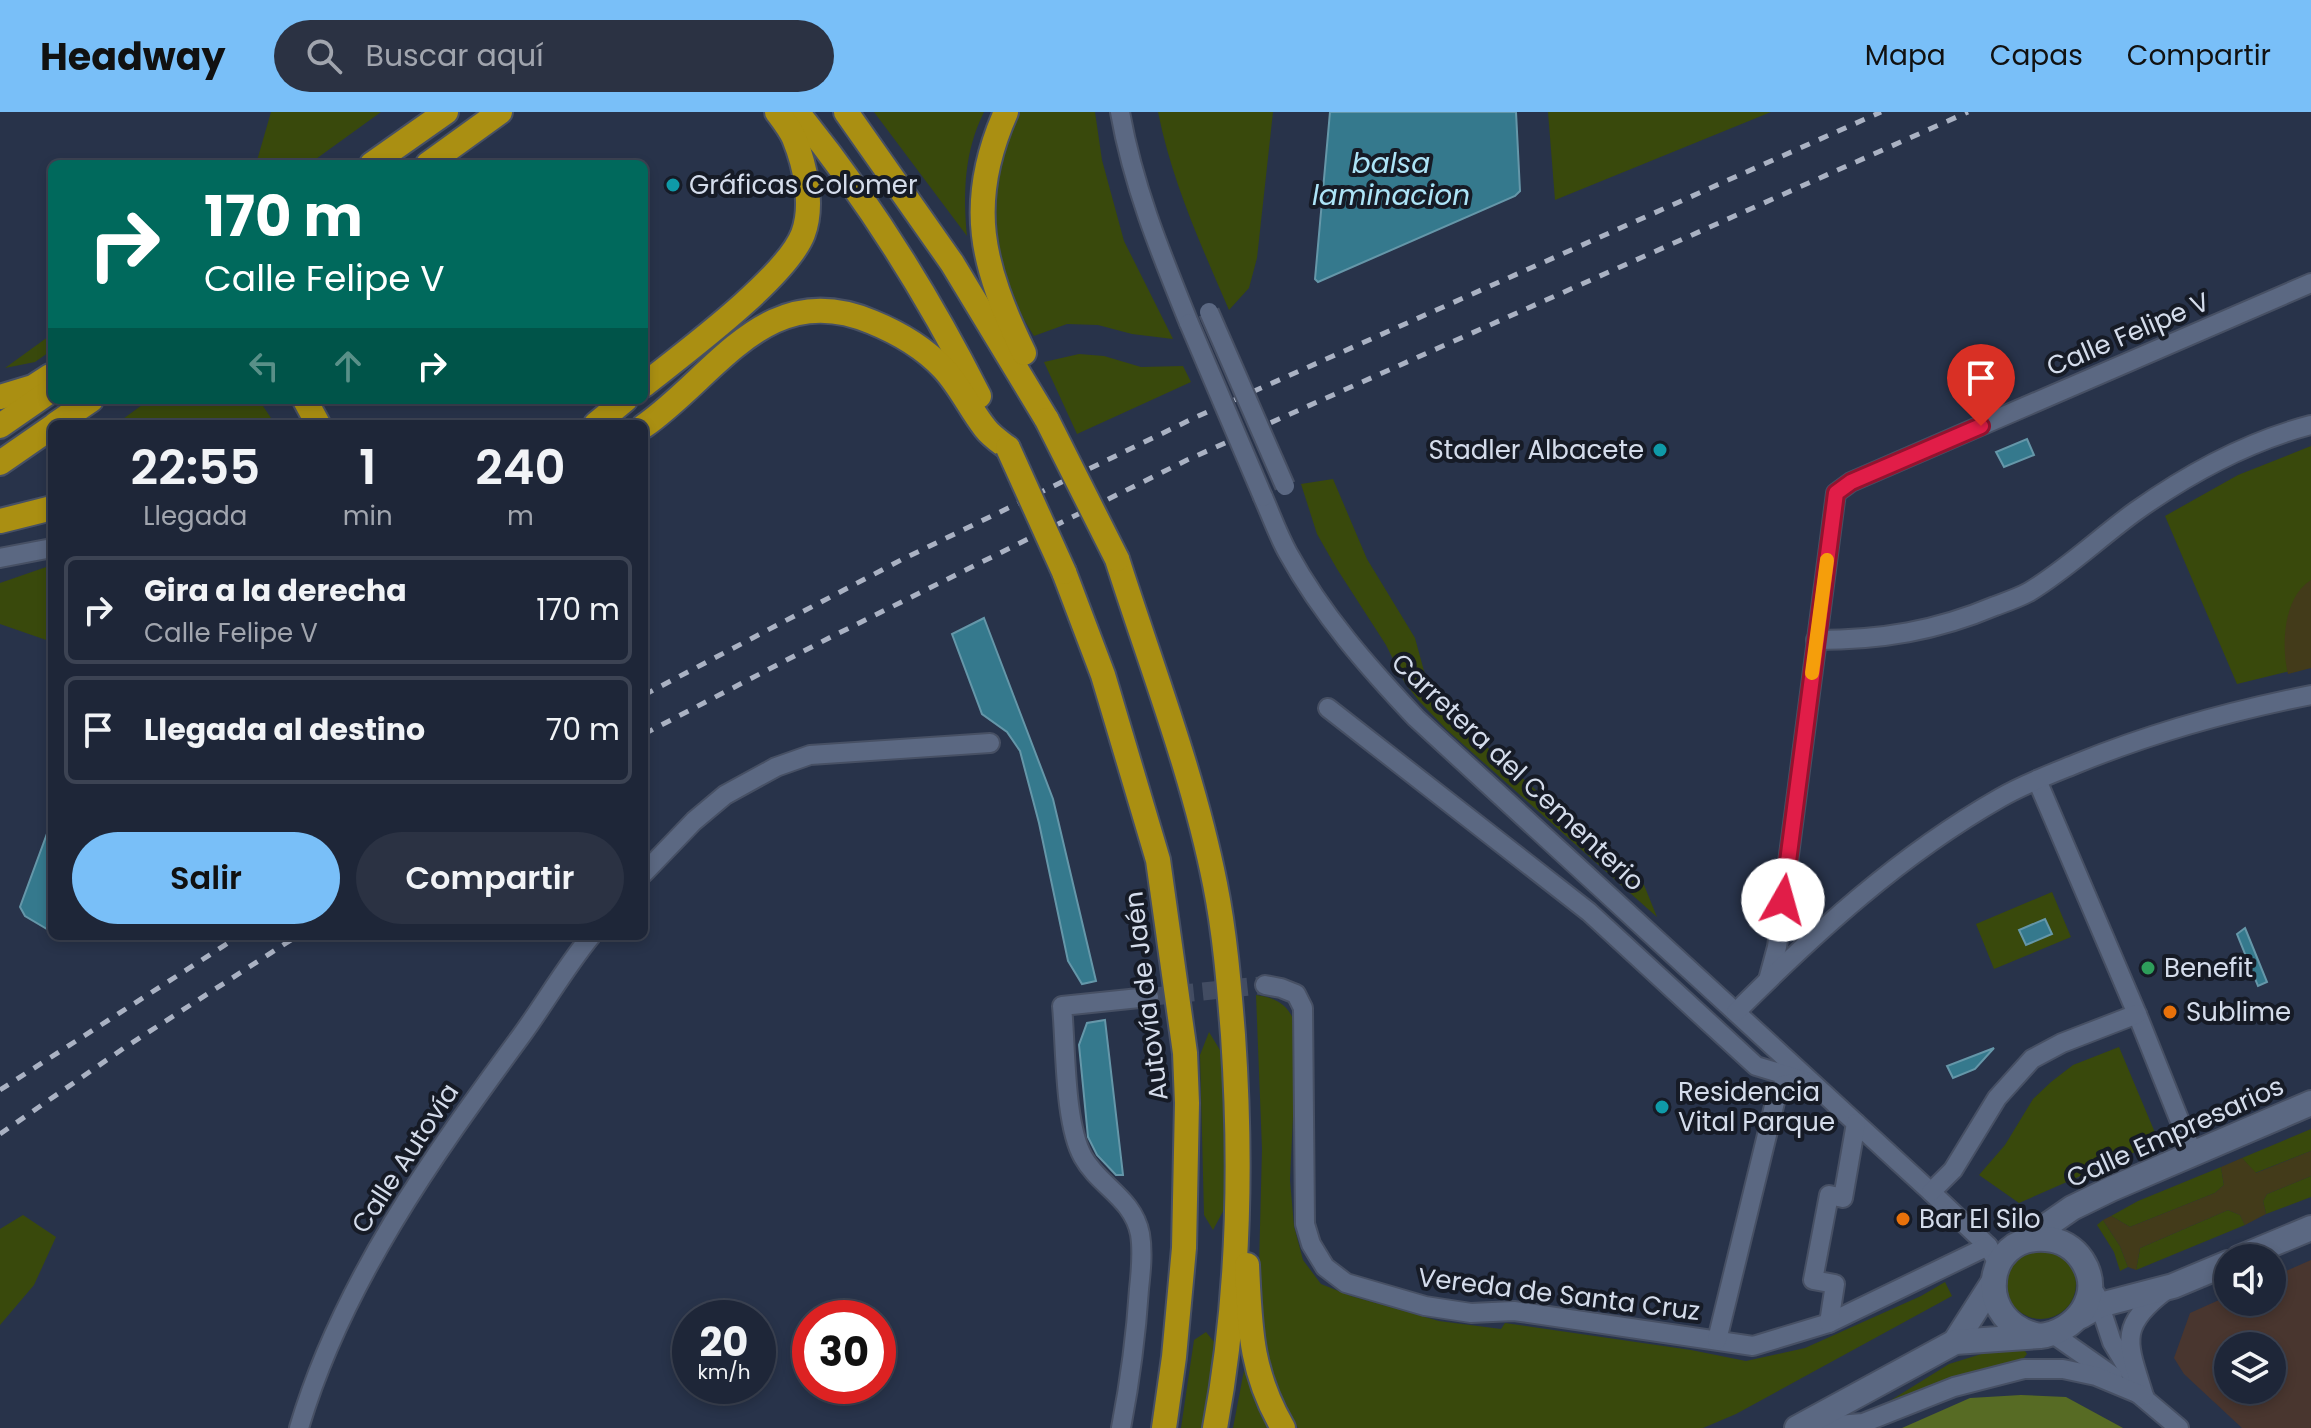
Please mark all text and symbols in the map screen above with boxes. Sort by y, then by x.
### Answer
search box [274,20,834,92]
text: Headway [40,30,226,83]
icon: search [302,34,346,78]
text: Buscar aquí [366,34,544,77]
text: Mapa [1865,36,1946,75]
text: Capas [1990,36,2083,75]
text: Compartir [2127,36,2271,75]
water label: balsa laminacion [1312,144,1470,215]
place label: Gráficas Colomer [689,167,918,203]
marker: Gráficas Colomer [664,176,682,194]
text: 170 m [204,177,363,256]
icon: right [72,192,176,296]
text: Calle Felipe V [204,253,445,304]
street label: Calle Felipe V [2041,283,2215,385]
icon: left [242,344,286,388]
icon: ahead [326,344,370,388]
icon: right [410,344,454,388]
pin [1947,344,2015,426]
icon: arrive [1959,356,2003,400]
place label: Stadler Albacete [1428,432,1644,468]
text: 22:55 [131,434,260,501]
text: 1 [359,434,376,501]
text: 240 [475,434,565,501]
marker: Stadler Albacete [1651,441,1669,459]
text: Llegada [143,498,247,534]
text: min [343,498,393,534]
text: m [507,498,534,534]
text: Gira a la derecha [144,569,407,612]
icon: right [76,588,120,632]
text: 170 m [536,588,620,631]
text: Calle Felipe V [144,615,318,651]
street label: Carretera del Cementerio [1384,645,1652,899]
icon: arrive [76,708,120,752]
text: Llegada al destino [144,708,425,751]
text: 70 m [546,708,620,751]
button: Salir [72,832,340,924]
button: Compartir [356,832,624,924]
position arrow [1741,858,1825,942]
street label: Autovía de Jaén [1115,889,1177,1103]
place label: Benefit [2164,950,2253,986]
marker: Benefit [2139,959,2157,977]
place label: Sublime [2186,994,2291,1030]
marker: Sublime [2161,1003,2179,1021]
street label: Calle Empresarios [2061,1068,2289,1196]
place label: Residencia Vital Parque [1678,1074,1835,1140]
street label: Calle Autovía [343,1076,467,1240]
marker: Residencia Vital Parque [1653,1098,1671,1116]
place label: Bar El Silo [1919,1201,2041,1237]
marker: Bar El Silo [1894,1210,1912,1228]
map controls [2214,1244,2286,1404]
button: sound [2214,1244,2286,1316]
street label: Vereda de Santa Cruz [1416,1259,1702,1329]
speed limit sign: 30 [792,1300,896,1404]
text: 20 [700,1314,748,1370]
button: layers [2214,1332,2286,1404]
text: km/h [697,1358,751,1386]

